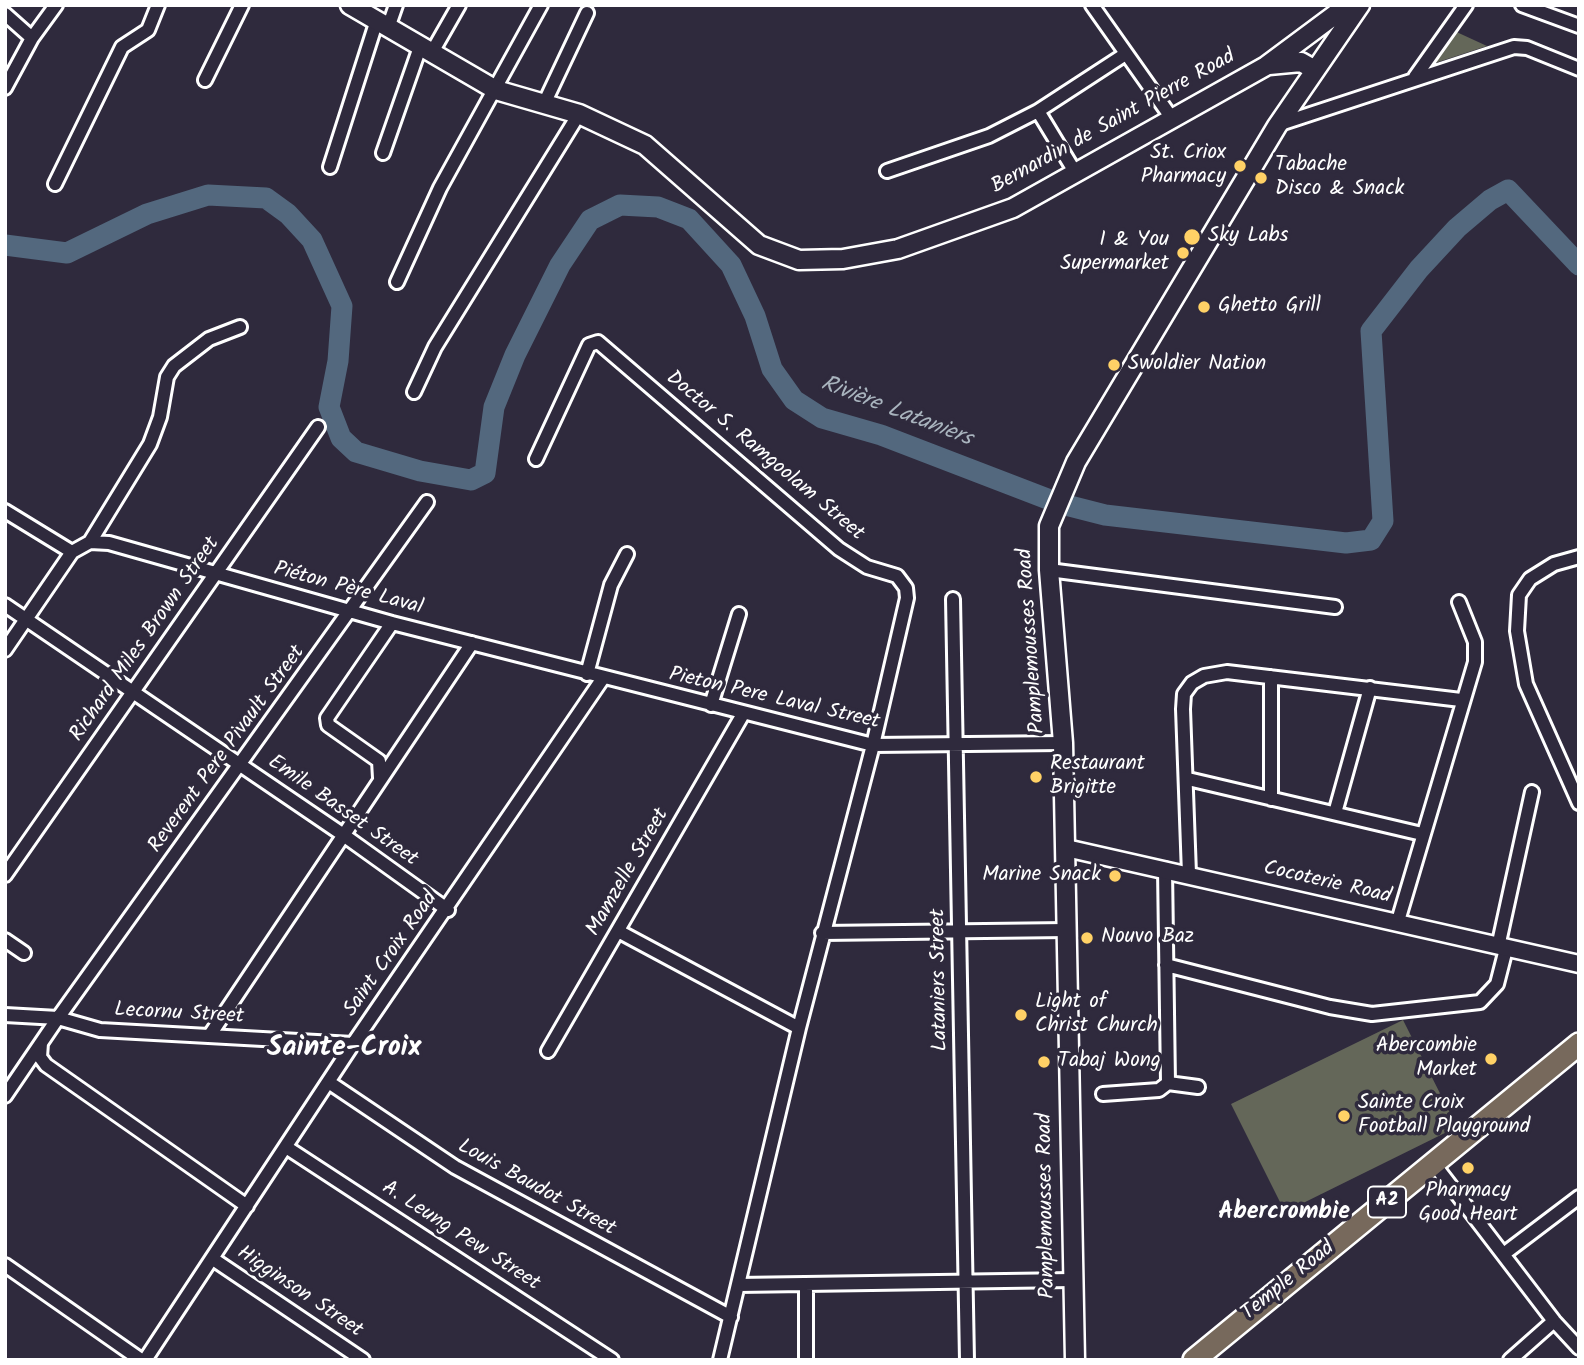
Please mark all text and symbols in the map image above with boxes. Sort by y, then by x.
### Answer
street label: Bernardin de Saint Pierre Road [988,45,1240,201]
place label: St. Criox Pharmacy [1141,141,1226,191]
place label: Tabache Disco & Snack [1275,153,1404,203]
marker: St. Criox Pharmacy [1232,158,1248,174]
marker: Tabache Disco & Snack [1253,170,1269,186]
place label: Sky Labs [1208,224,1289,250]
marker: Sky Labs [1182,227,1202,247]
place label: I & You Supermarket [1060,228,1169,278]
marker: I & You Supermarket [1175,245,1191,261]
place label: Ghetto Grill [1218,294,1321,320]
marker: Ghetto Grill [1196,299,1212,315]
place label: Swoldier Nation [1128,352,1266,378]
marker: Swoldier Nation [1106,357,1122,373]
street label: Doctor S. Ramgoolam Street [660,367,868,547]
water label: Rivière Lataniers [816,371,976,455]
street label: Richard Miles Brown Street [66,533,226,747]
street label: Pamplemousses Road [1014,547,1052,735]
street label: Piéton Père Laval [271,558,425,622]
street label: Reverent Pere Pivault Street [144,641,312,859]
street label: Pieton Pere Laval Street [666,663,882,737]
street label: Emile Basset Street [262,751,422,873]
place label: Restaurant Brigitte [1050,752,1145,802]
marker: Restaurant Brigitte [1028,769,1044,785]
street label: Mamzelle Street [582,805,676,941]
street label: Cocoterie Road [1261,857,1393,911]
place label: Marine Snack [982,863,1101,889]
marker: Marine Snack [1107,868,1123,884]
street label: Saint Croix Road [339,887,445,1023]
street label: Lataniers Street [927,909,955,1051]
place label: Nouvo Baz [1101,925,1194,951]
marker: Nouvo Baz [1079,930,1095,946]
place label: Light of Christ Church [1035,990,1158,1040]
street label: Lecornu Street [114,999,244,1031]
marker: Light of Christ Church [1013,1007,1029,1023]
district label: Sainte-Croix [267,1033,421,1067]
place label: Abercombie Market [1376,1034,1477,1084]
place label: Tabaj Wong [1058,1049,1161,1075]
marker: Abercombie Market [1483,1051,1499,1067]
marker: Tabaj Wong [1036,1054,1052,1070]
place label: Sainte Croix Football Playground [1358,1091,1530,1141]
marker: Sainte Croix Football Playground [1336,1108,1352,1124]
street label: Pamplemousses Road [1034,1113,1062,1299]
street label: Louis Baudot Street [453,1135,619,1243]
marker: Pharmacy Good Heart [1460,1160,1476,1176]
street label: A. Leung Pew Street [376,1176,544,1298]
place label: Pharmacy Good Heart [1418,1179,1518,1229]
road number: A2 [1368,1186,1406,1218]
district label: Abercrombie [1218,1200,1350,1228]
street label: Temple Road [1237,1237,1341,1327]
street label: Higginson Street [231,1242,367,1344]

